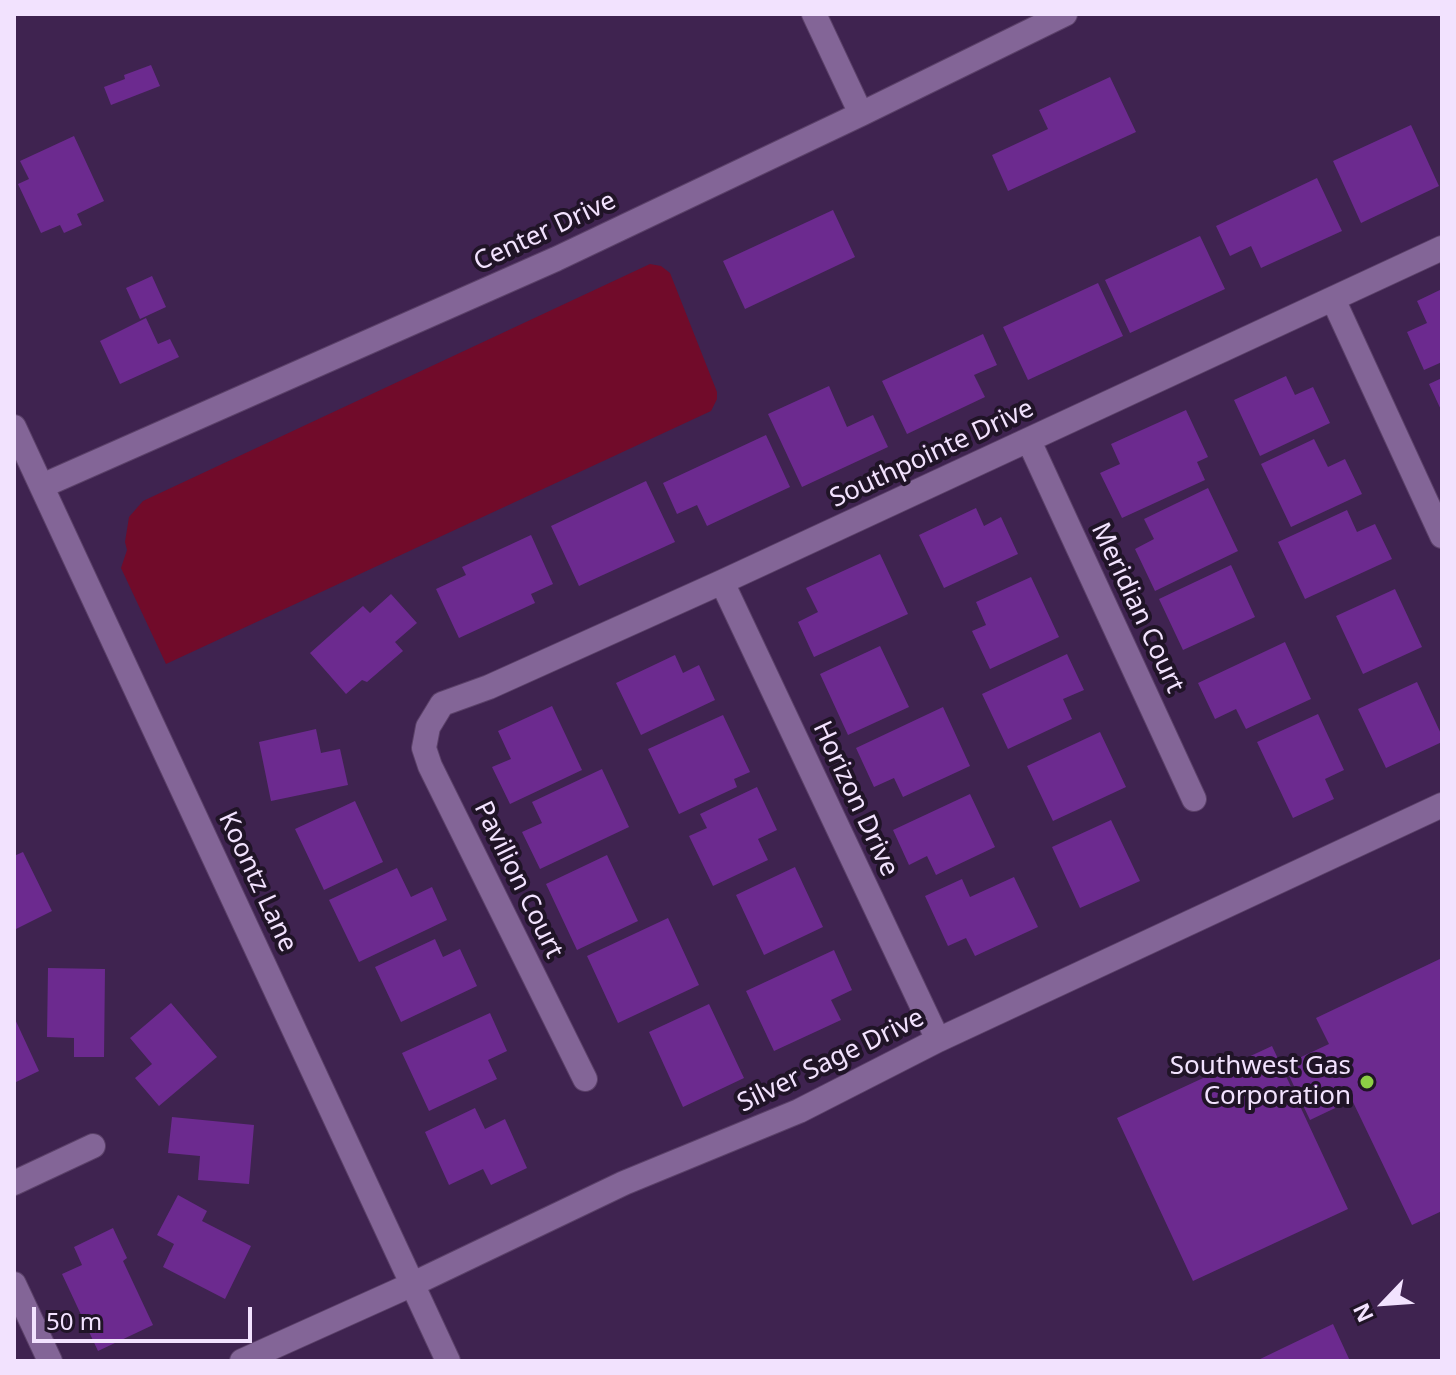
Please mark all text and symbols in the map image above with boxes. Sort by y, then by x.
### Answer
street label: Center Drive [469,186,621,278]
street label: Southpointe Drive [825,393,1039,515]
street label: Meridian Court [1084,518,1190,698]
street label: Horizon Drive [805,716,905,882]
street label: Pavilion Court [467,797,569,963]
street label: Koontz Lane [211,807,303,957]
street label: Silver Sage Drive [733,1002,929,1120]
place label: Southwest Gas Corporation [1170,1051,1351,1112]
marker: Southwest Gas Corporation [1358,1073,1376,1091]
north arrow [1344,1263,1424,1343]
scale bar [36,1291,256,1341]
text: N [1345,1299,1380,1328]
text: 50 m [46,1304,102,1337]

